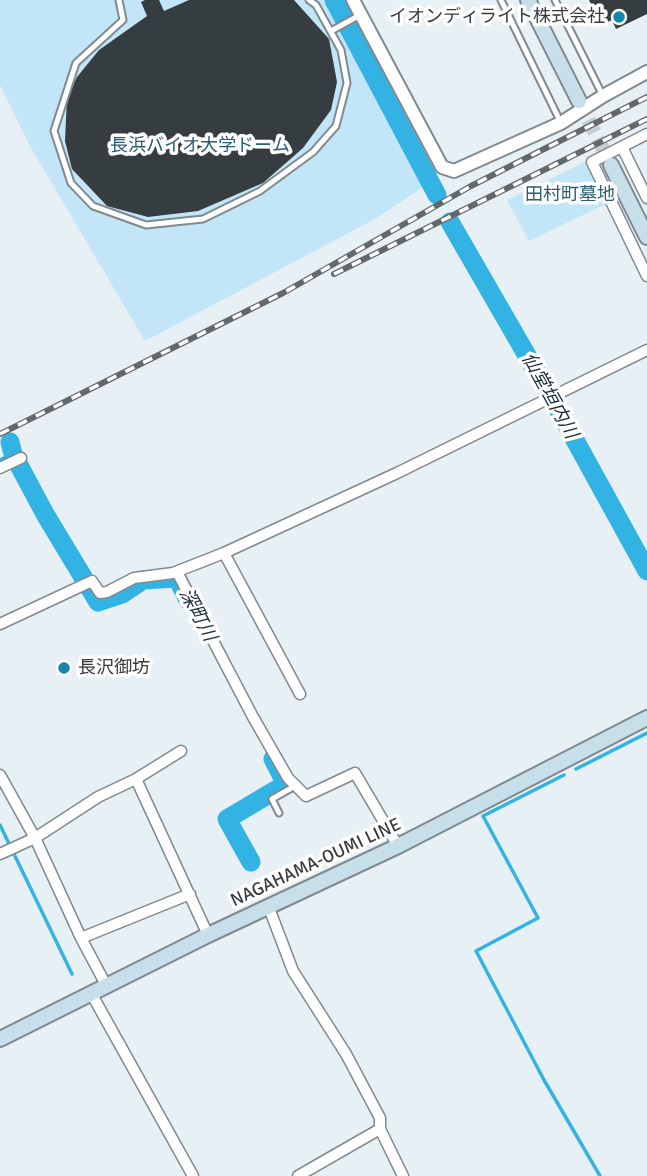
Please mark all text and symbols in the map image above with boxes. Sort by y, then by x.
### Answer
place label: イオンディライト株式会社 [389,6,605,28]
marker: イオンディライト株式会社 [611,9,627,25]
park label: 長浜バイオ大学ドーム [110,135,290,157]
park label: 田村町墓地 [525,184,615,206]
water label: 仙堂垣内川 [516,349,582,443]
water label: 深町川 [174,584,220,646]
place label: 長沢御坊 [78,657,150,679]
marker: 長沢御坊 [56,660,72,676]
street label: NAGAHAMA-OUMI LINE [228,814,404,912]

